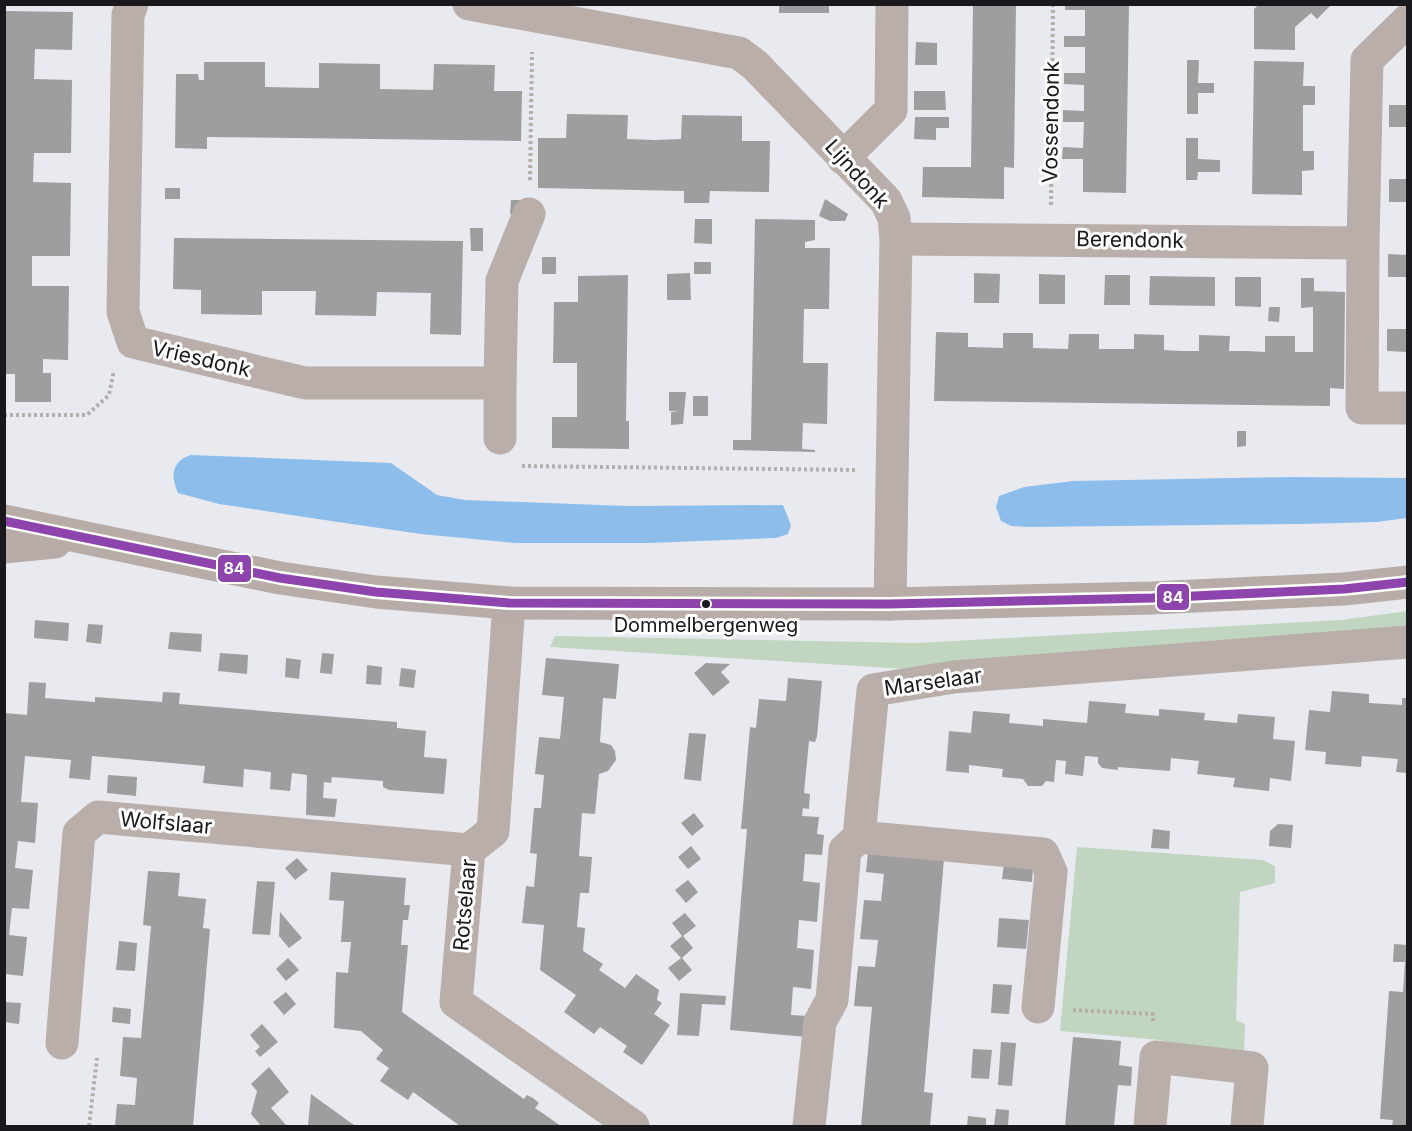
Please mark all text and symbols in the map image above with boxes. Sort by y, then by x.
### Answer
street label: Vossendonk [1037,60,1064,183]
street label: Lijndonk [820,134,895,214]
street label: Berendonk [1076,226,1184,253]
street label: Vriesdonk [149,335,253,382]
line badge: 84 [217,554,252,583]
text: 84 [223,558,245,578]
line badge: 84 [1156,583,1190,611]
text: 84 [1162,587,1184,607]
marker: Dommelbergenweg [700,598,712,610]
place label: Dommelbergenweg [614,613,798,637]
street label: Marselaar [882,662,984,701]
street label: Wolfslaar [119,806,213,839]
street label: Rotselaar [448,858,481,952]

